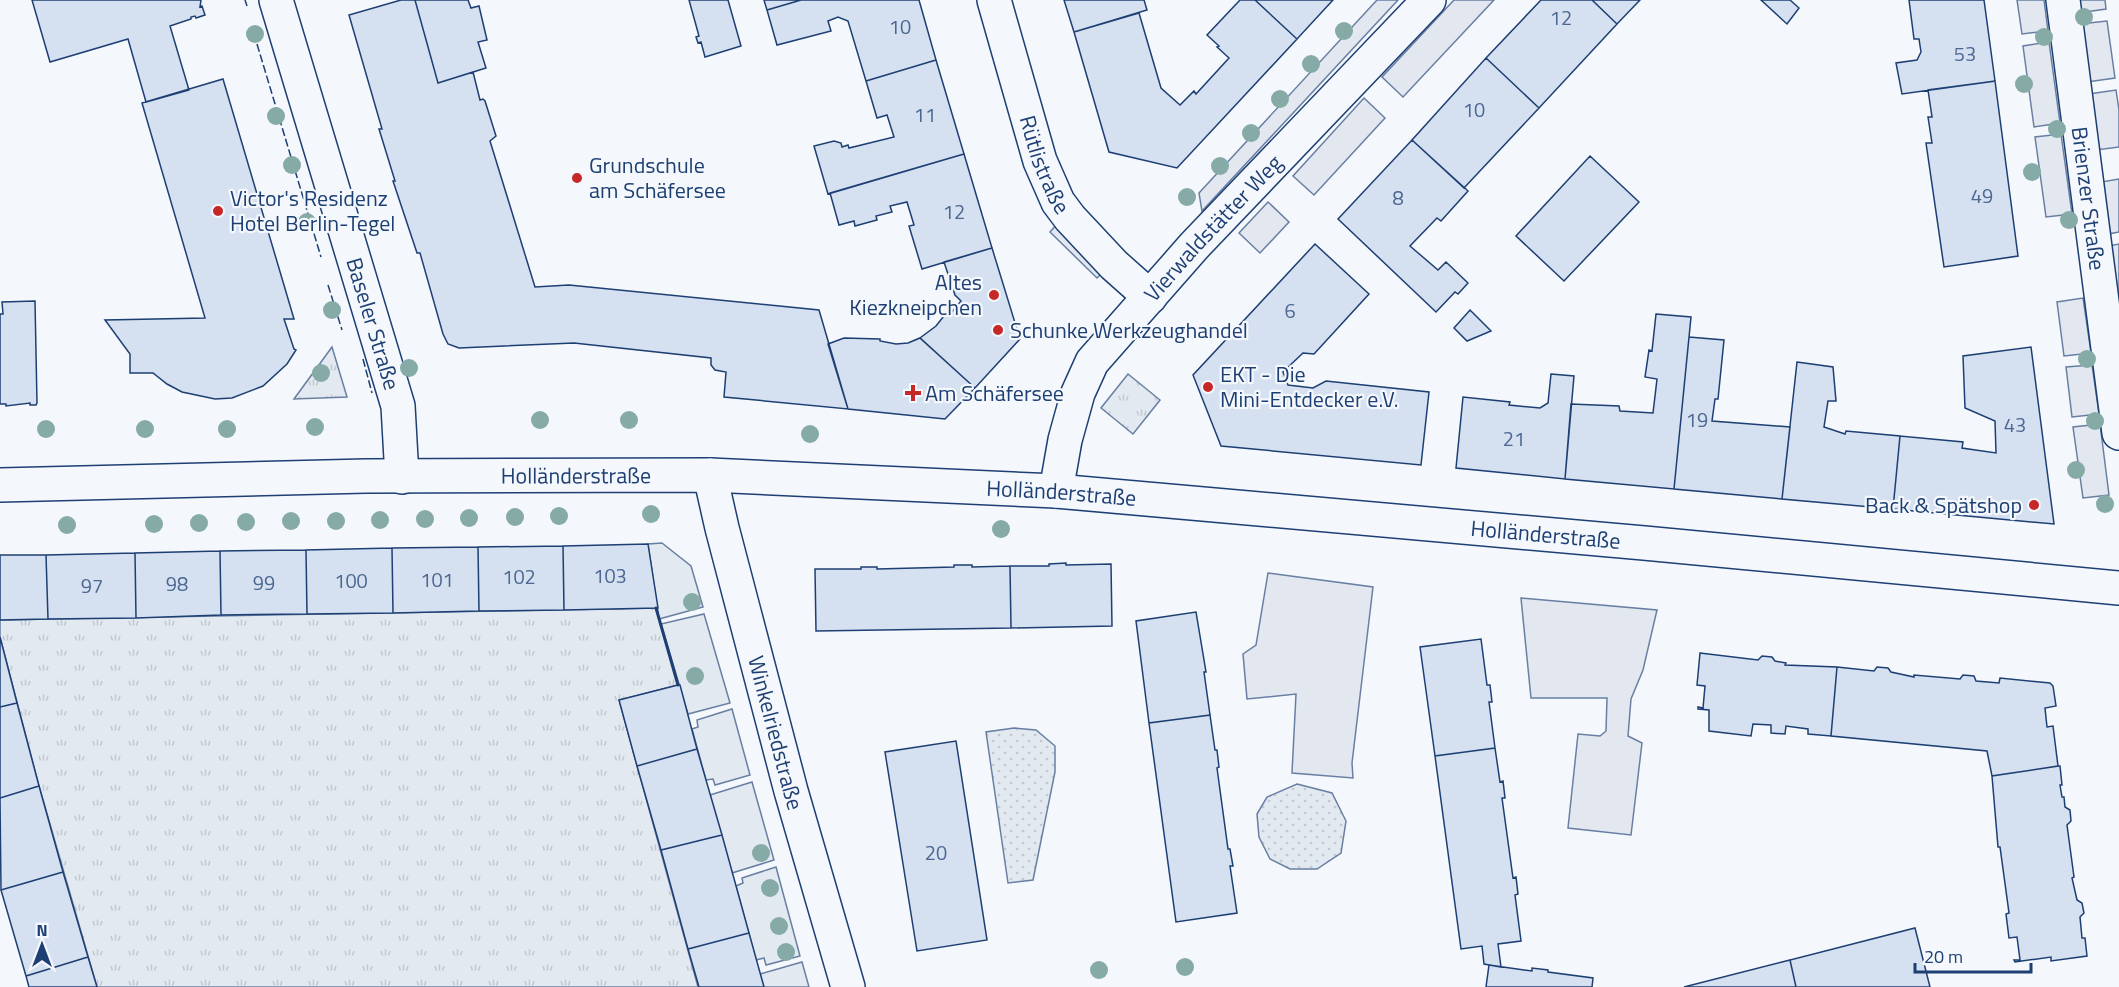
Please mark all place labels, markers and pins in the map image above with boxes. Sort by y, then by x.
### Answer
place label: Grundschule am Schäfersee [589,148,726,207]
marker: Grundschule am Schäfersee [570,171,584,185]
place label: Victor's Residenz Hotel Berlin-Tegel [230,181,395,240]
marker: Victor's Residenz Hotel Berlin-Tegel [211,204,225,218]
place label: Altes Kiezkneipchen [849,265,982,324]
marker: Altes Kiezkneipchen [987,288,1001,302]
place label: Schunke Werkzeughandel [1010,313,1248,347]
marker: Schunke Werkzeughandel [991,323,1005,337]
place label: EKT - Die Mini-Entdecker e.V. [1220,357,1398,416]
place label: Am Schäfersee [925,376,1064,410]
marker: EKT - Die Mini-Entdecker e.V. [1201,380,1215,394]
marker: Am Schäfersee [906,386,920,400]
place label: Back & Spätshop [1865,488,2022,522]
marker: Back & Spätshop [2027,498,2041,512]

